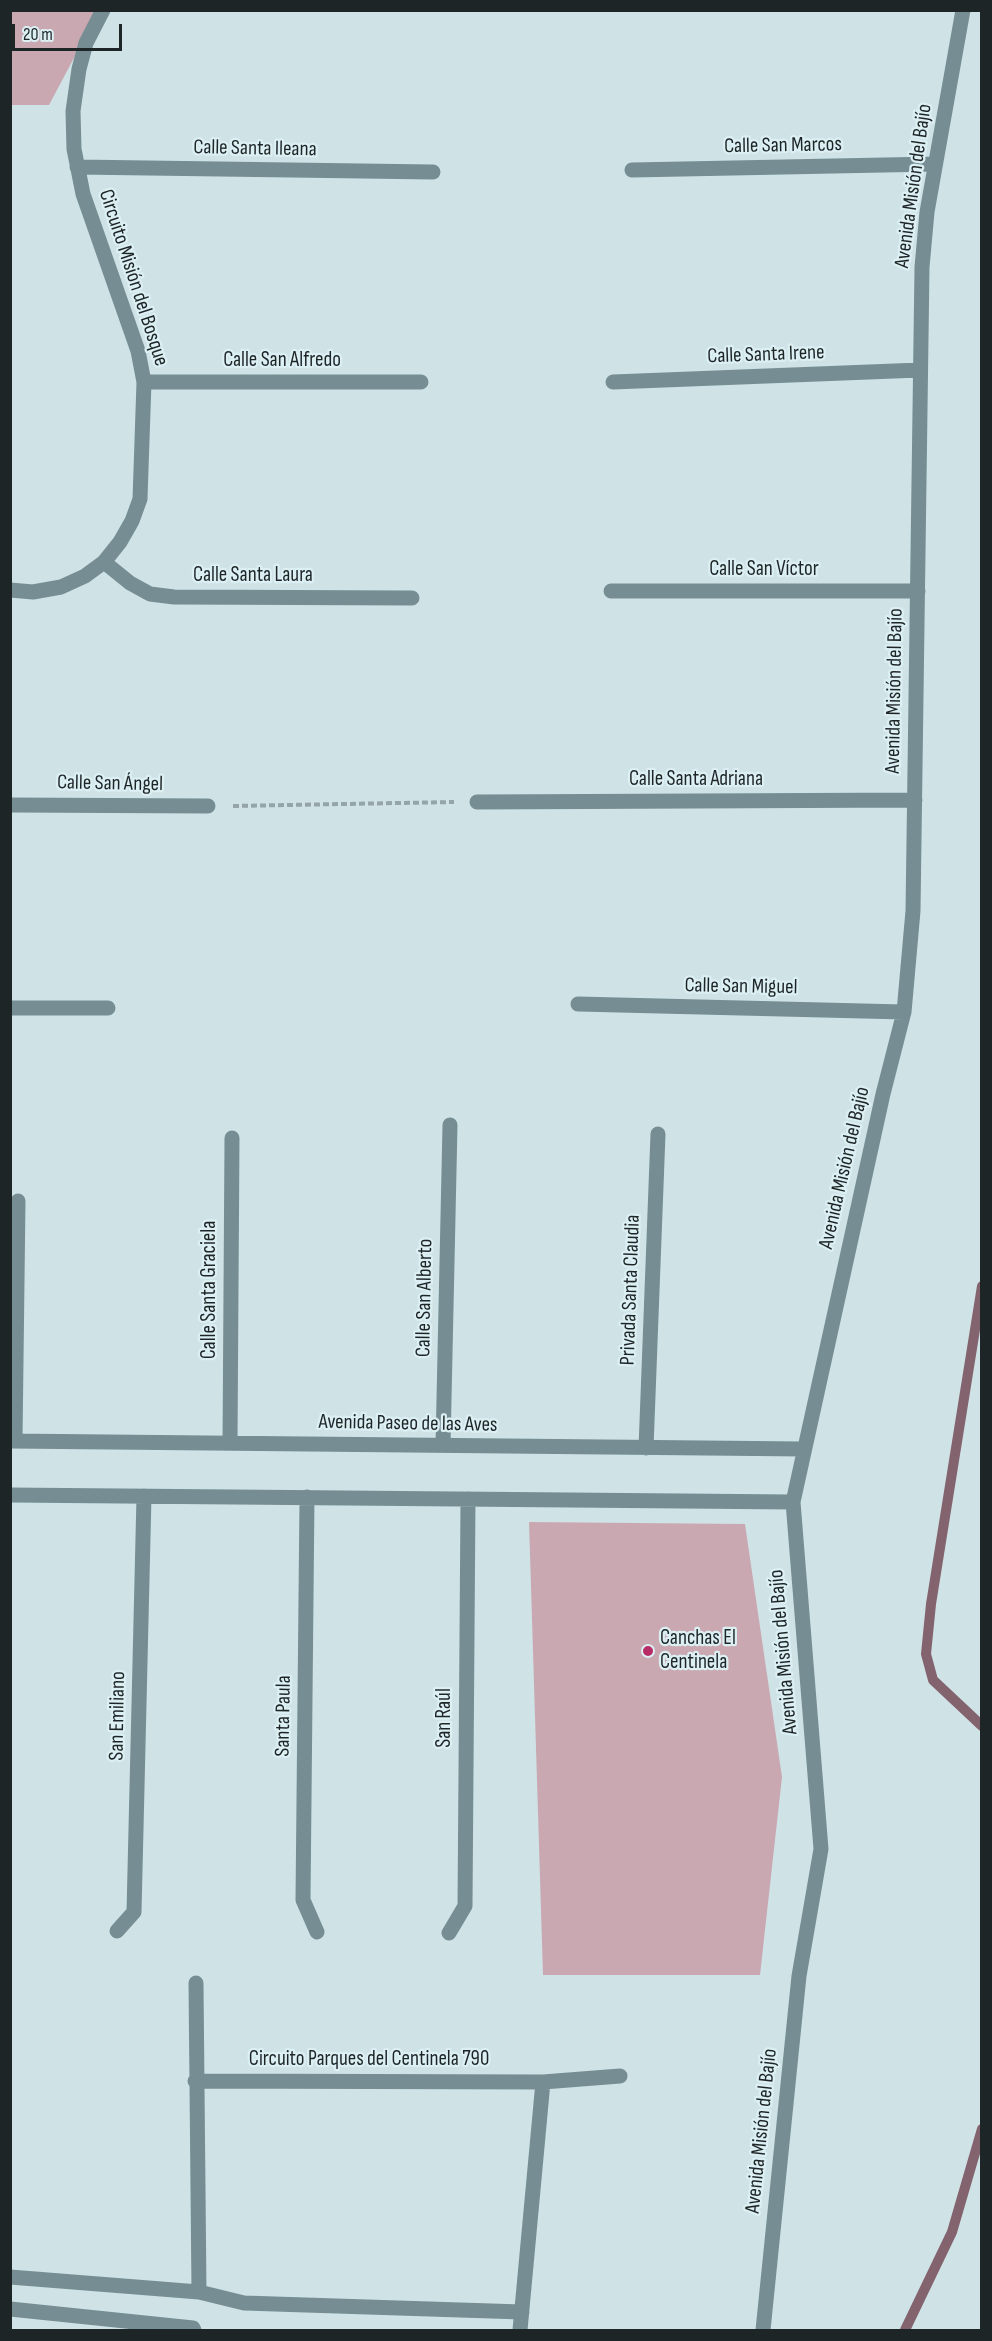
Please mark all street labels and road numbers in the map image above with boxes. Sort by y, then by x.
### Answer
street label: Avenida Misión del Bajío [890,102,938,270]
street label: Calle San Marcos [724,132,842,160]
street label: Calle Santa Ileana [193,135,317,163]
street label: Circuito Misión del Bosque [93,187,173,369]
street label: Calle Santa Irene [707,340,825,370]
street label: Calle San Alfredo [223,348,341,374]
street label: Calle San Víctor [709,557,819,583]
street label: Calle Santa Laura [193,563,313,589]
street label: Avenida Misión del Bajío [881,608,909,774]
street label: Calle Santa Adriana [629,767,763,793]
street label: Calle San Ángel [57,770,163,798]
street label: Calle San Miguel [684,973,798,1001]
street label: Avenida Misión del Bajío [814,1085,876,1251]
street label: Privada Santa Claudia [616,1214,646,1366]
street label: Calle Santa Graciela [197,1221,223,1359]
street label: Calle San Alberto [411,1239,439,1357]
street label: Avenida Paseo de las Aves [318,1410,498,1438]
street label: Avenida Misión del Bajío [764,1569,804,1735]
street label: San Emiliano [105,1671,131,1761]
street label: Santa Paula [271,1675,297,1757]
street label: San Raúl [432,1688,458,1748]
street label: Circuito Parques del Centinela 790 [249,2047,489,2073]
street label: Avenida Misión del Bajío [741,2047,783,2215]

